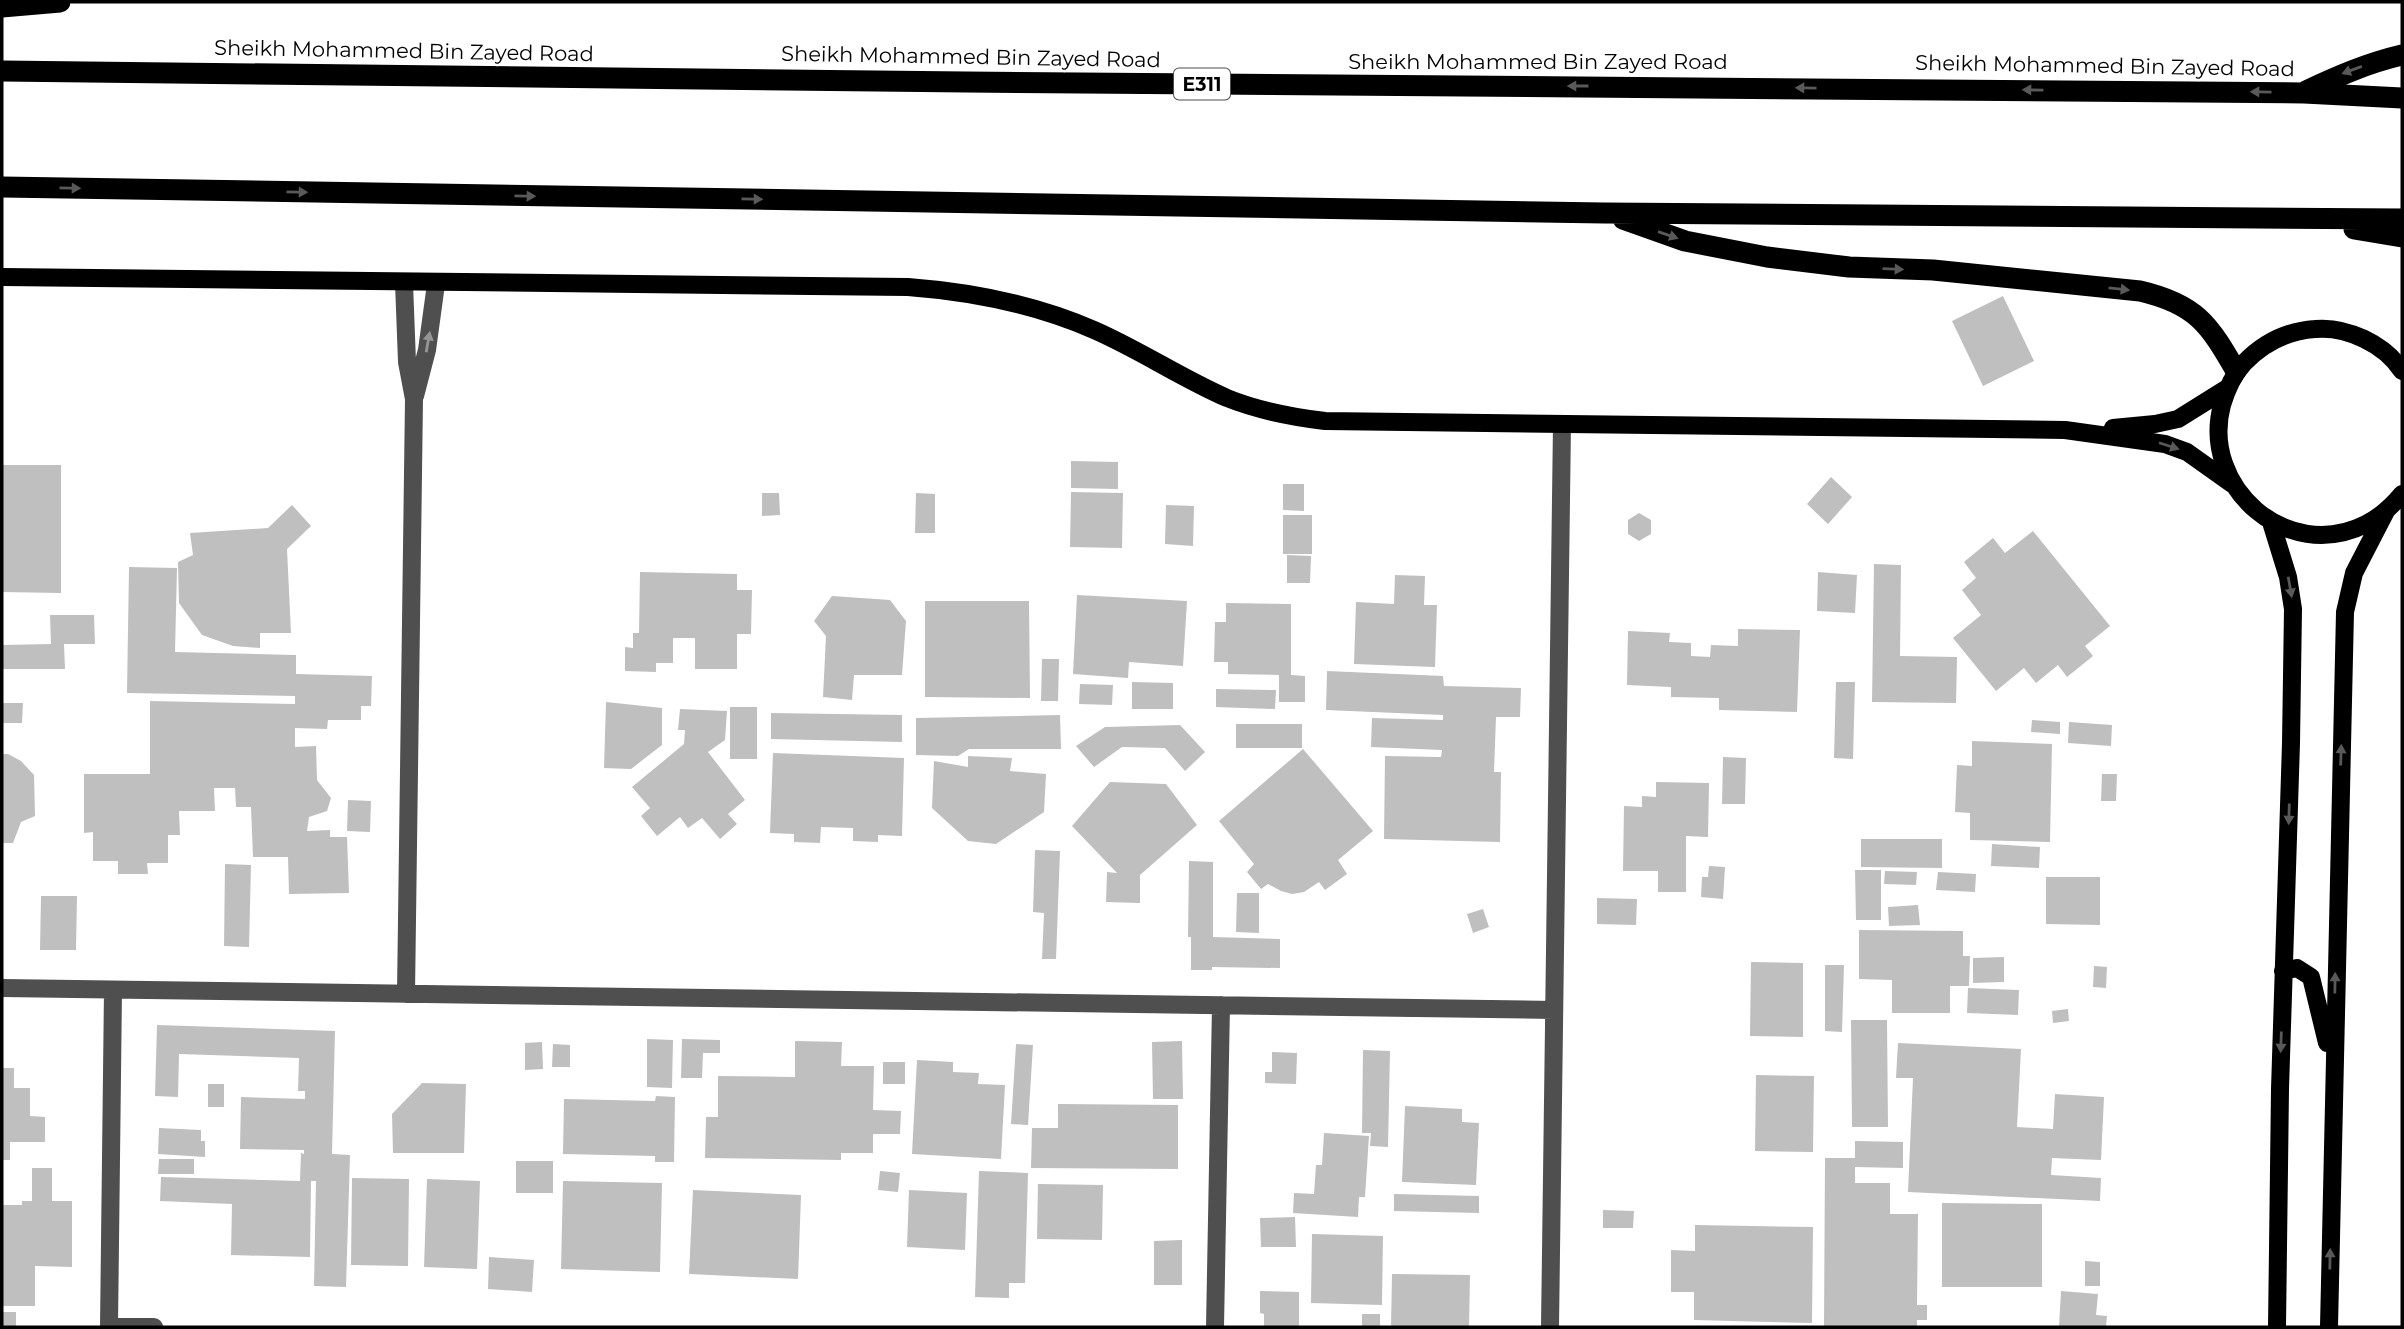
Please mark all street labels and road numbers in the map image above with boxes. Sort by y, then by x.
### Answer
street label: Sheikh Mohammed Bin Zayed Road [214,35,594,66]
street label: Sheikh Mohammed Bin Zayed Road [781,41,1161,72]
street label: Sheikh Mohammed Bin Zayed Road [1348,49,1728,74]
street label: Sheikh Mohammed Bin Zayed Road [1915,50,2295,81]
road number: E311 [1174,68,1230,100]

